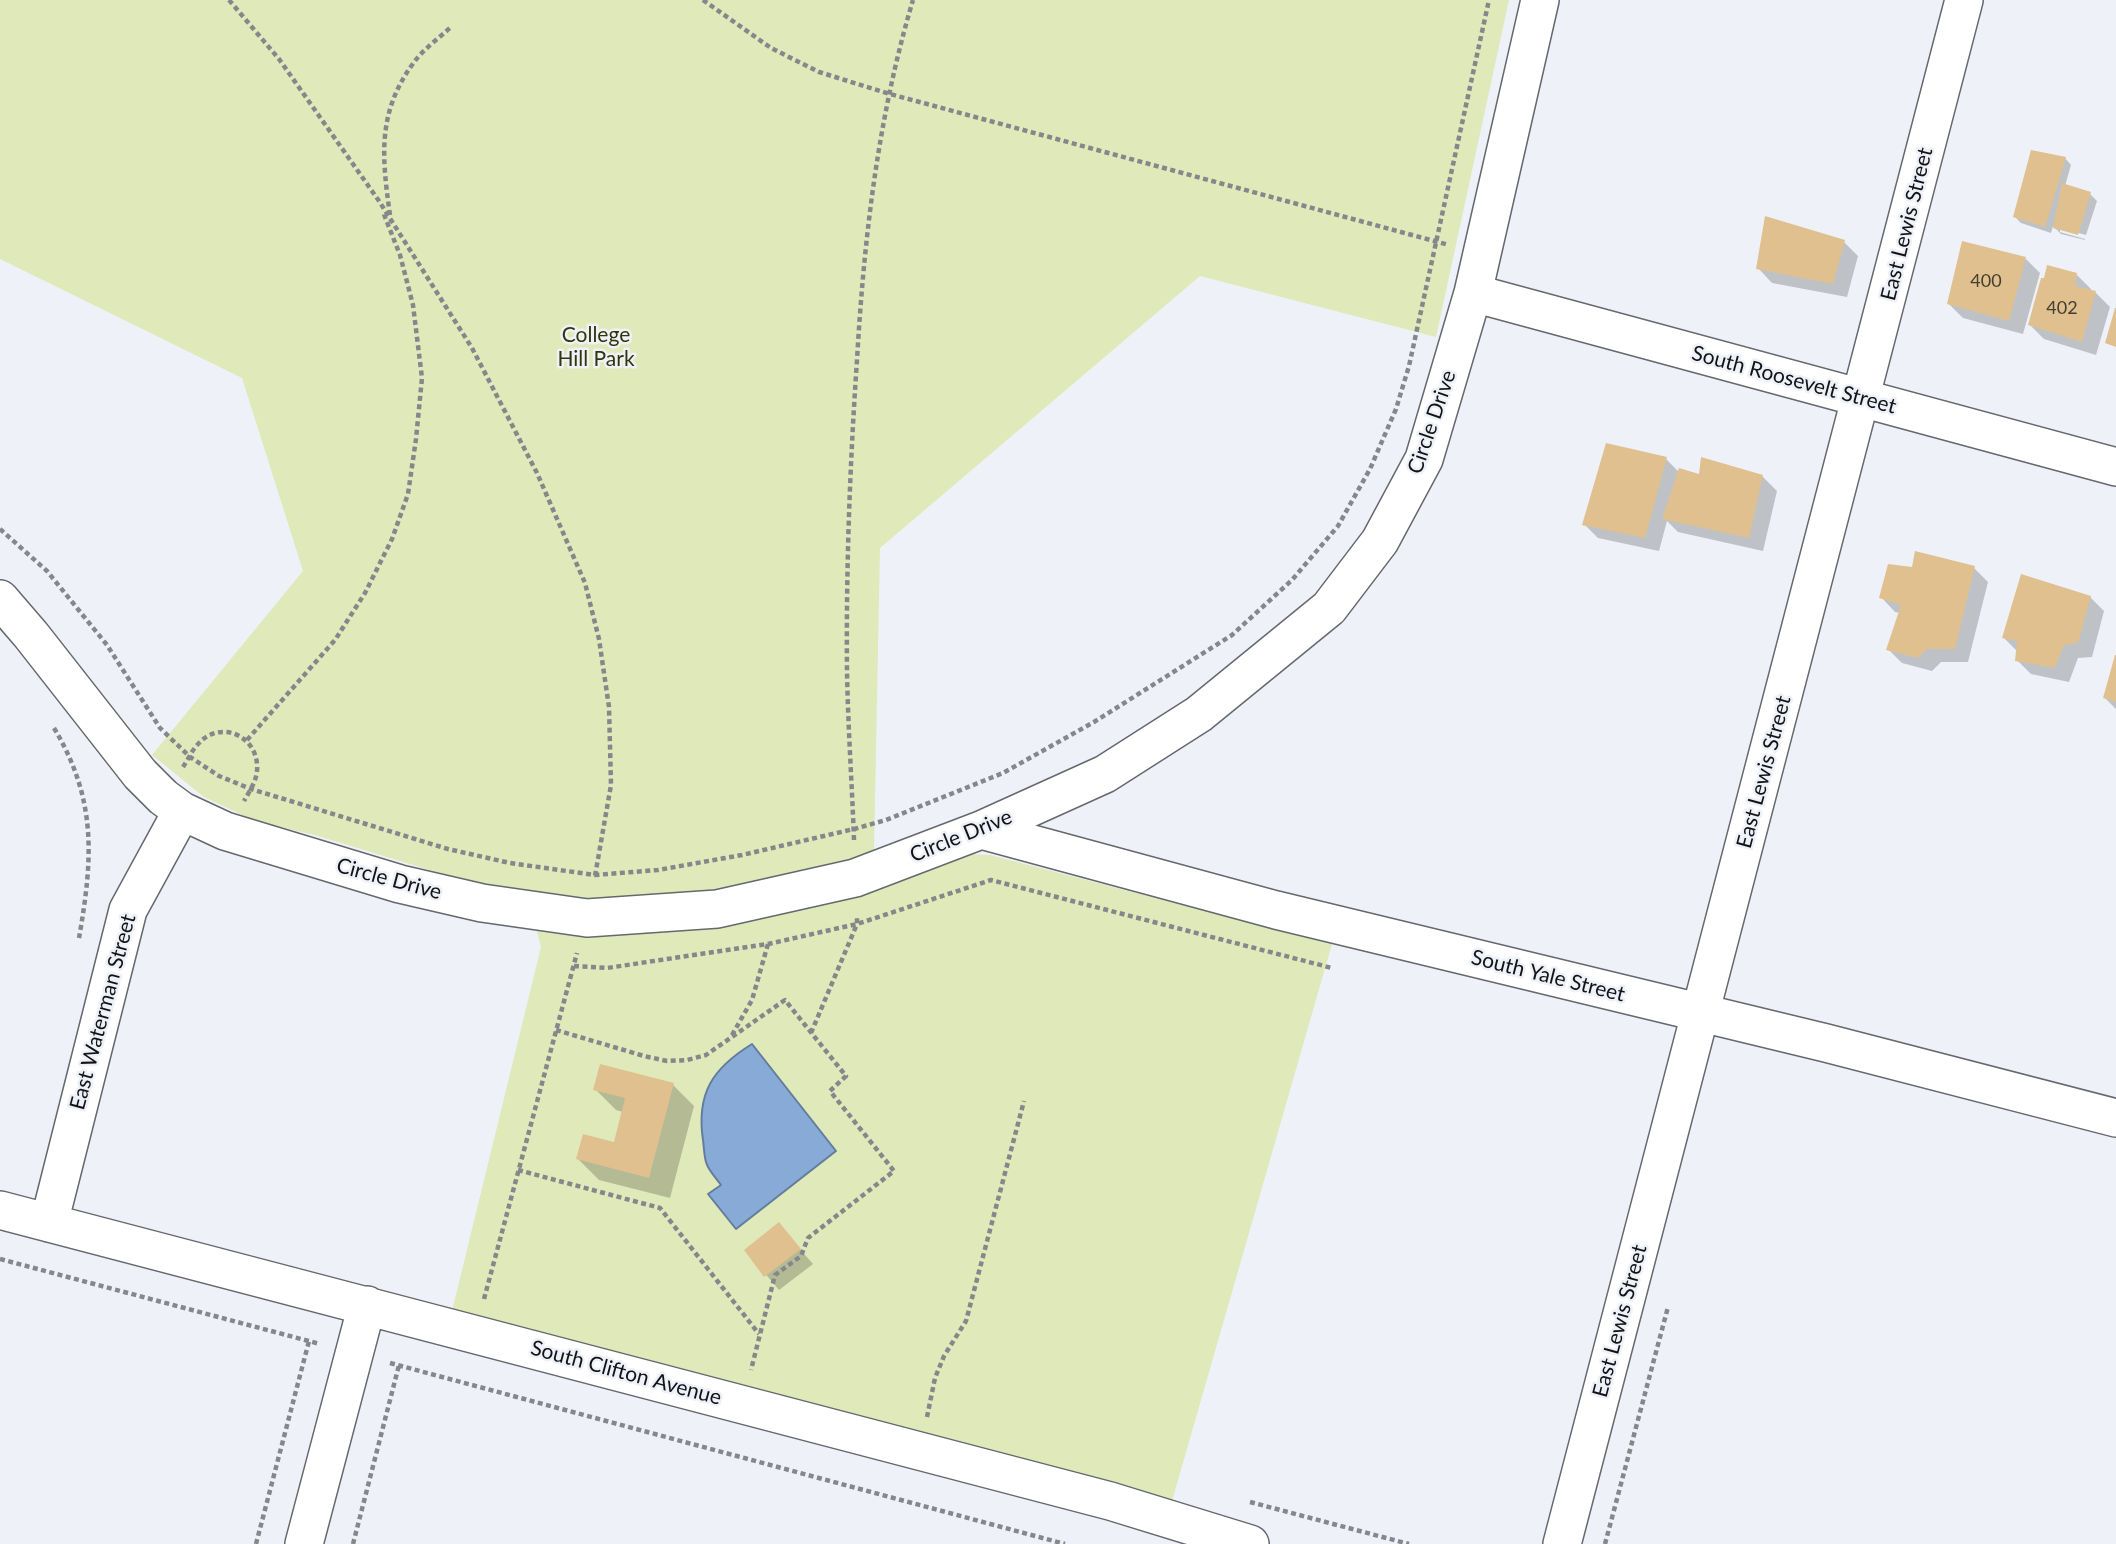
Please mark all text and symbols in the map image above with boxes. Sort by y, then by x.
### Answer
street label: East Lewis Street [1876,145,1938,303]
house number: 400 [1970,270,2002,292]
house number: 402 [2046,297,2078,319]
park label: College Hill Park [557,322,635,372]
street label: South Roosevelt Street [1689,341,1899,419]
street label: Circle Drive [1403,367,1461,477]
street label: East Lewis Street [1732,693,1796,851]
street label: Circle Drive [906,804,1016,868]
street label: Circle Drive [334,853,444,905]
street label: East Waterman Street [65,911,141,1113]
street label: South Yale Street [1469,945,1627,1007]
street label: East Lewis Street [1588,1242,1652,1400]
street label: South Clifton Avenue [528,1335,724,1411]

